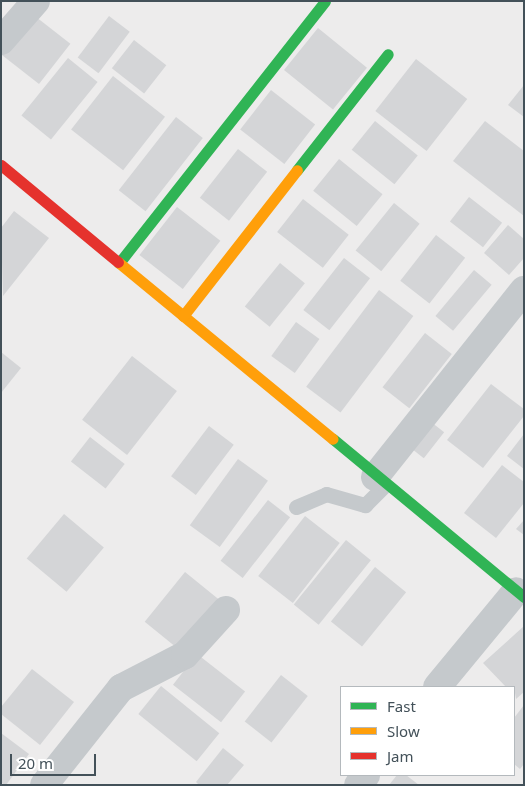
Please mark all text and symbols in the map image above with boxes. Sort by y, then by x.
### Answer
legend [340,686,515,776]
text: Fast [387,696,416,716]
text: Slow [387,721,420,741]
scale bar [12,744,99,776]
text: Jam [387,746,414,766]
text: 20 m [18,753,53,773]

